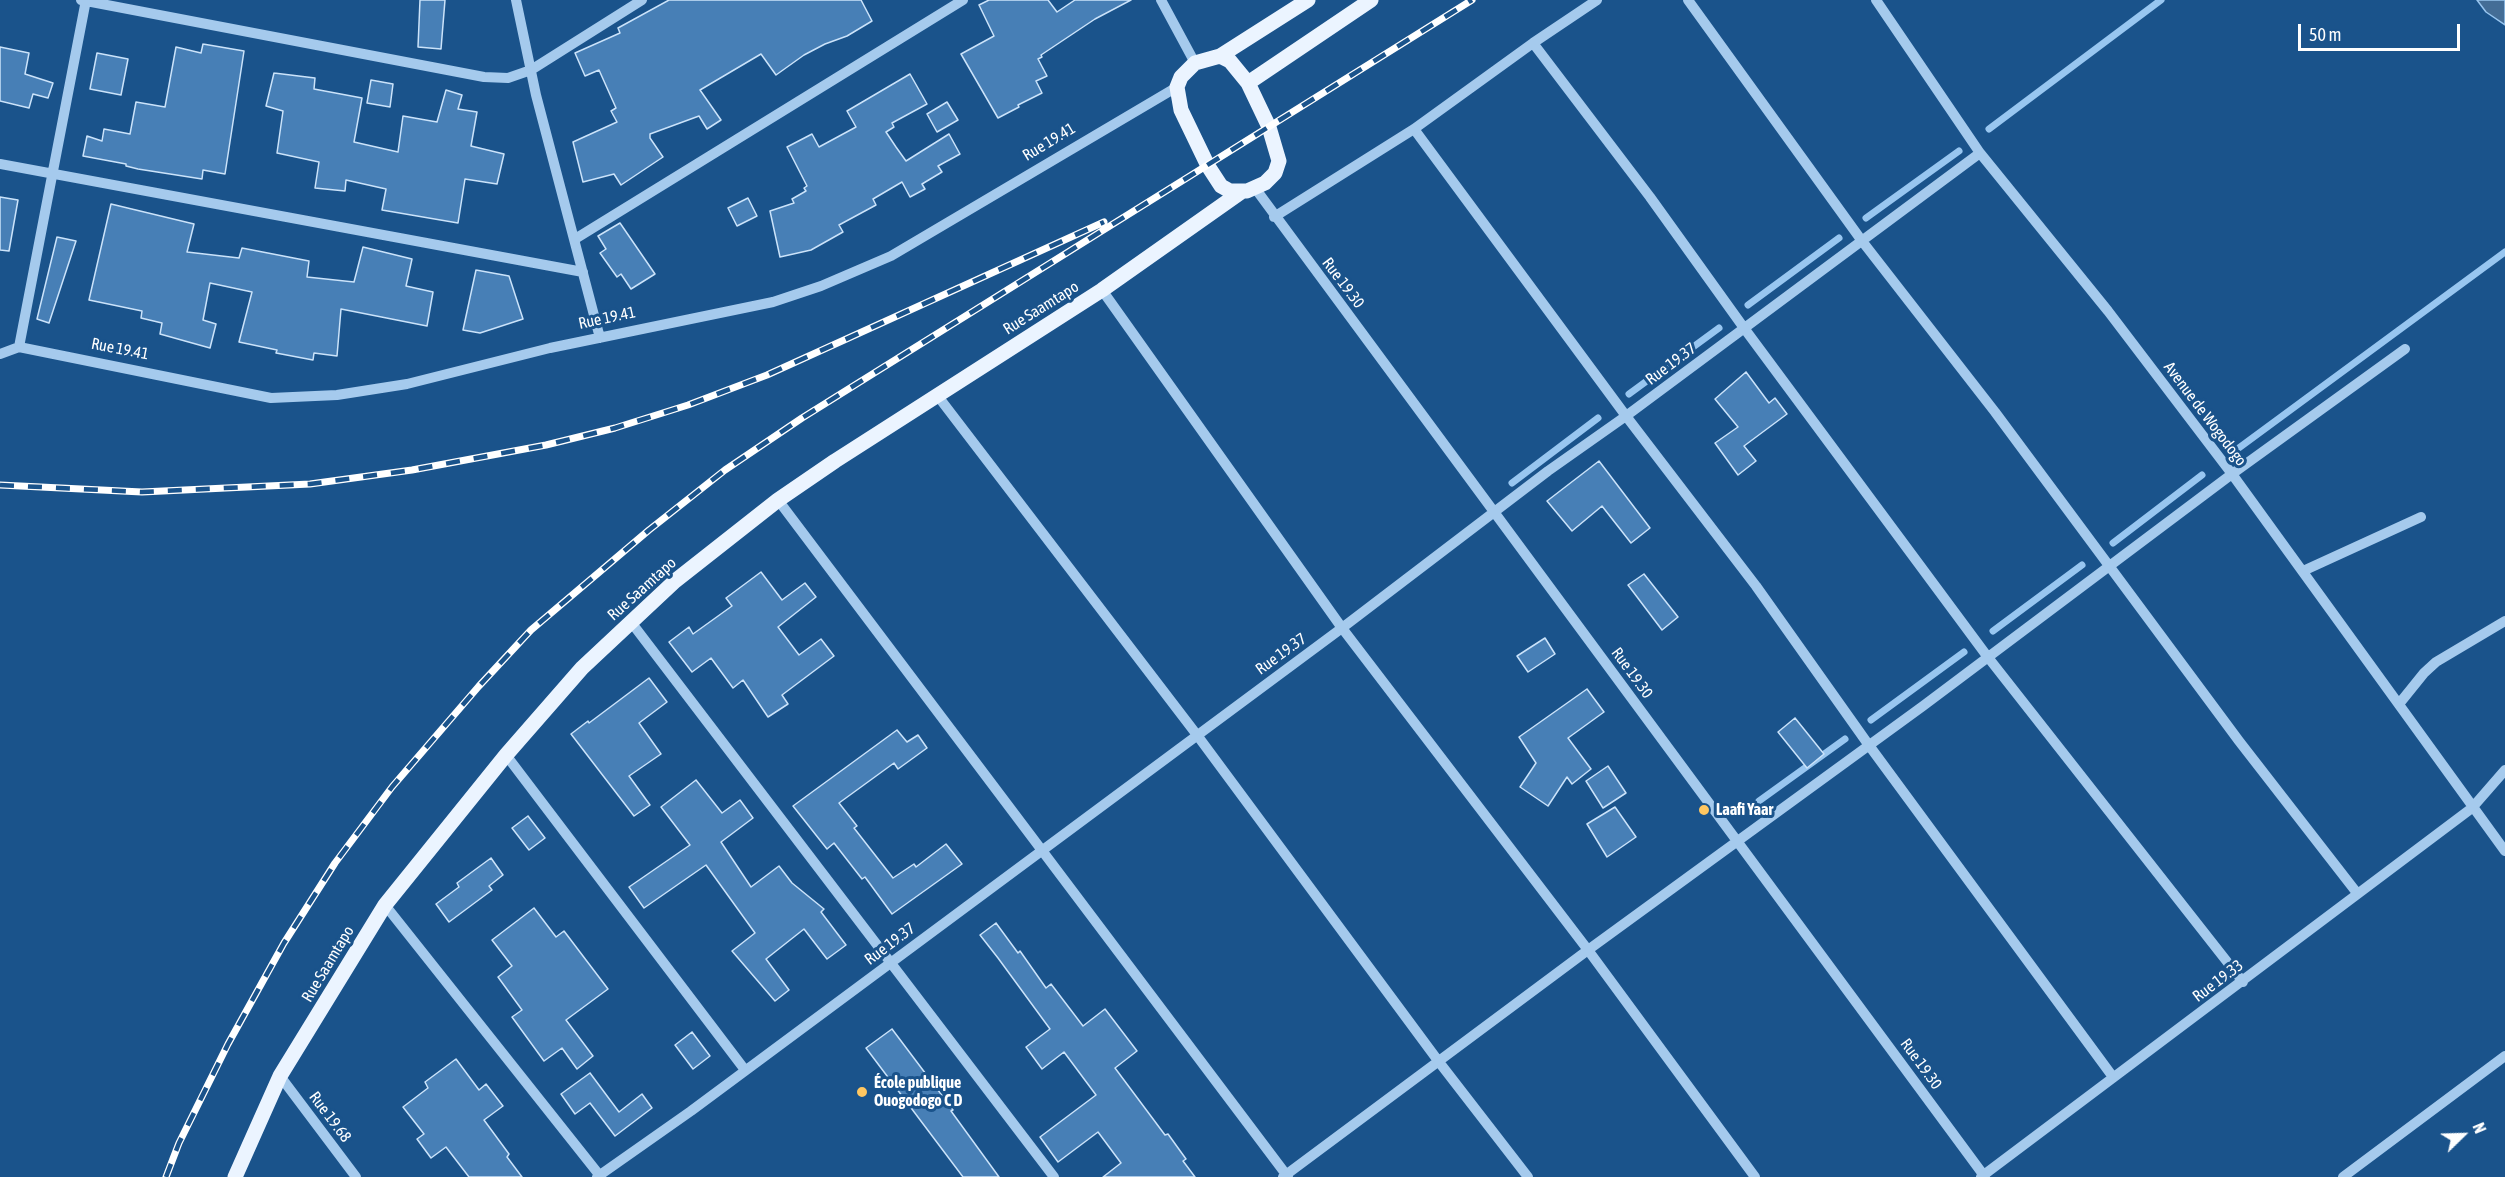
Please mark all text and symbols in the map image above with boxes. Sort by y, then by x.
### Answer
scale bar [2301,12,2463,50]
text: 50 m [2309,24,2341,45]
street label: Rue 19.41 [1019,119,1079,165]
street label: Rue 19.30 [1318,254,1368,312]
street label: Rue Saamtapo [1000,277,1082,339]
street label: Rue 19.41 [577,303,637,333]
street label: Rue 19.41 [90,334,150,364]
street label: Rue 19.37 [1642,339,1700,389]
street label: Avenue de Wogodogo [2160,358,2250,470]
street label: Rue Saamtapo [604,553,680,625]
street label: Rue 19.37 [1252,629,1310,679]
street label: Rue 19.30 [1607,644,1657,702]
place label: Laafi Yaar [1716,800,1773,820]
marker: Laafi Yaar [1697,803,1711,817]
street label: Rue 19.37 [861,919,919,969]
street label: Rue Saamtapo [298,922,358,1006]
street label: Rue 19.33 [2189,956,2247,1006]
street label: Rue 19.30 [1896,1035,1946,1093]
place label: École publique Ouogodogo C D [874,1073,962,1111]
marker: École publique Ouogodogo C D [855,1085,869,1099]
street label: Rue 19.68 [305,1088,355,1146]
north arrow [2433,1105,2493,1165]
text: N [2469,1120,2490,1136]

